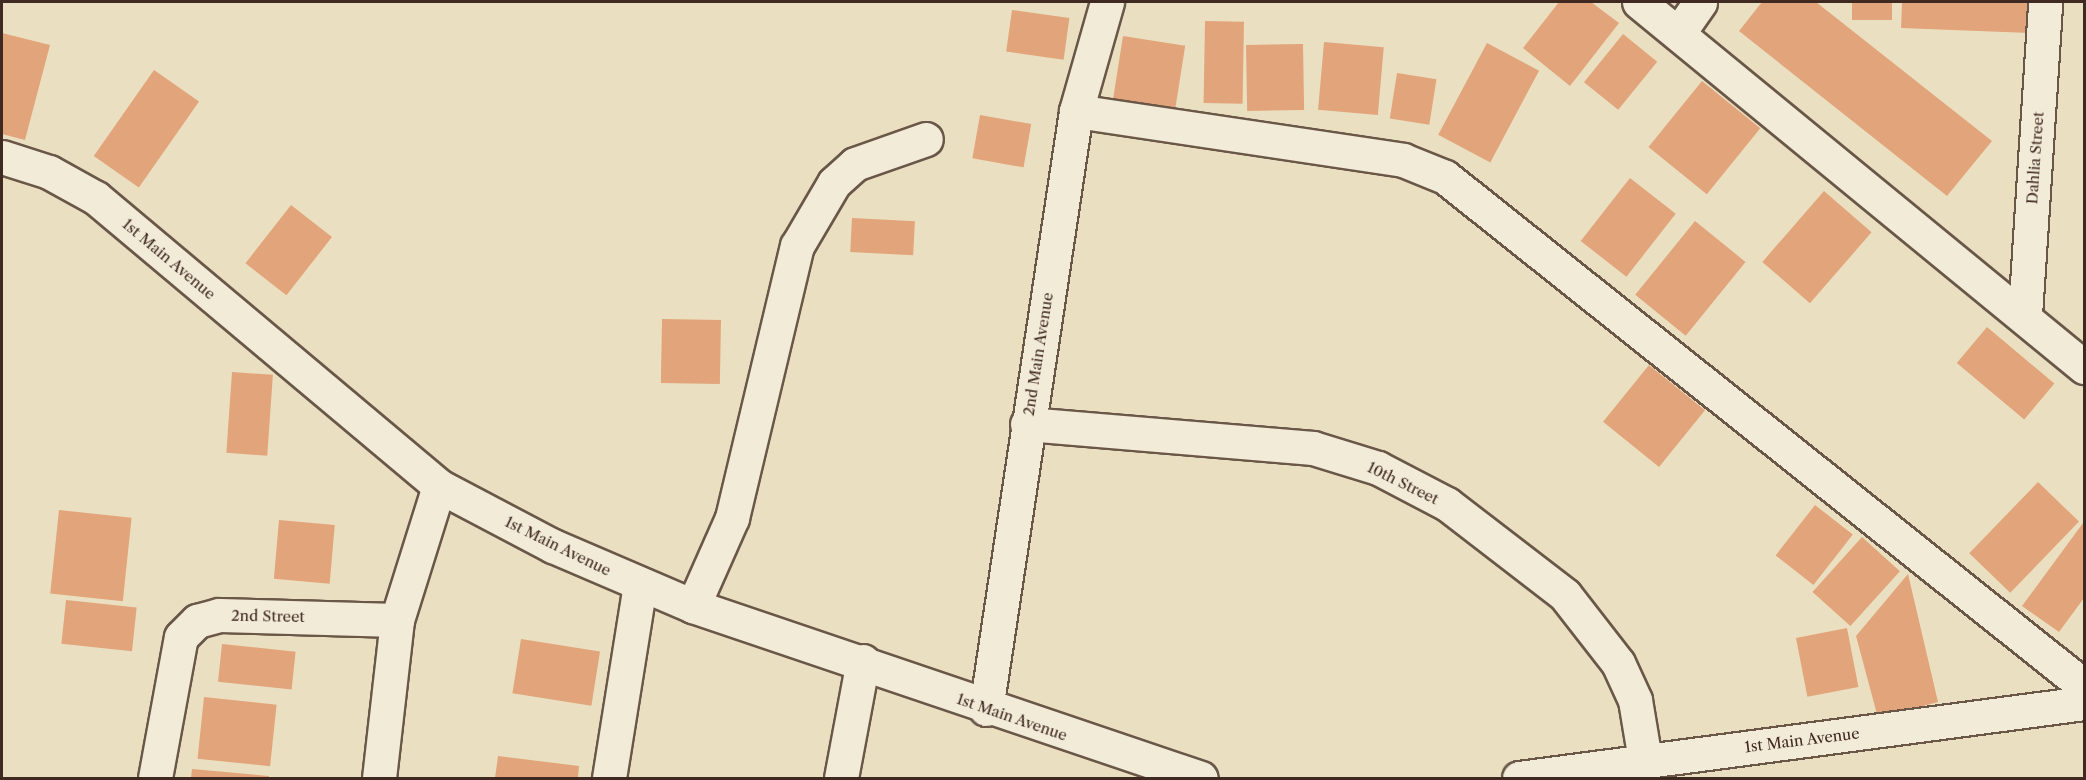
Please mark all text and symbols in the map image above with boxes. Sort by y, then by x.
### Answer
street label: Dahlia Street [2023,111,2047,205]
street label: 1st Main Avenue [119,215,219,303]
street label: 2nd Main Avenue [1019,291,1057,417]
street label: 10th Street [1364,458,1442,508]
street label: 1st Main Avenue [502,512,614,580]
street label: 2nd Street [231,606,305,626]
street label: 1st Main Avenue [954,690,1070,744]
street label: 1st Main Avenue [1743,724,1861,756]

